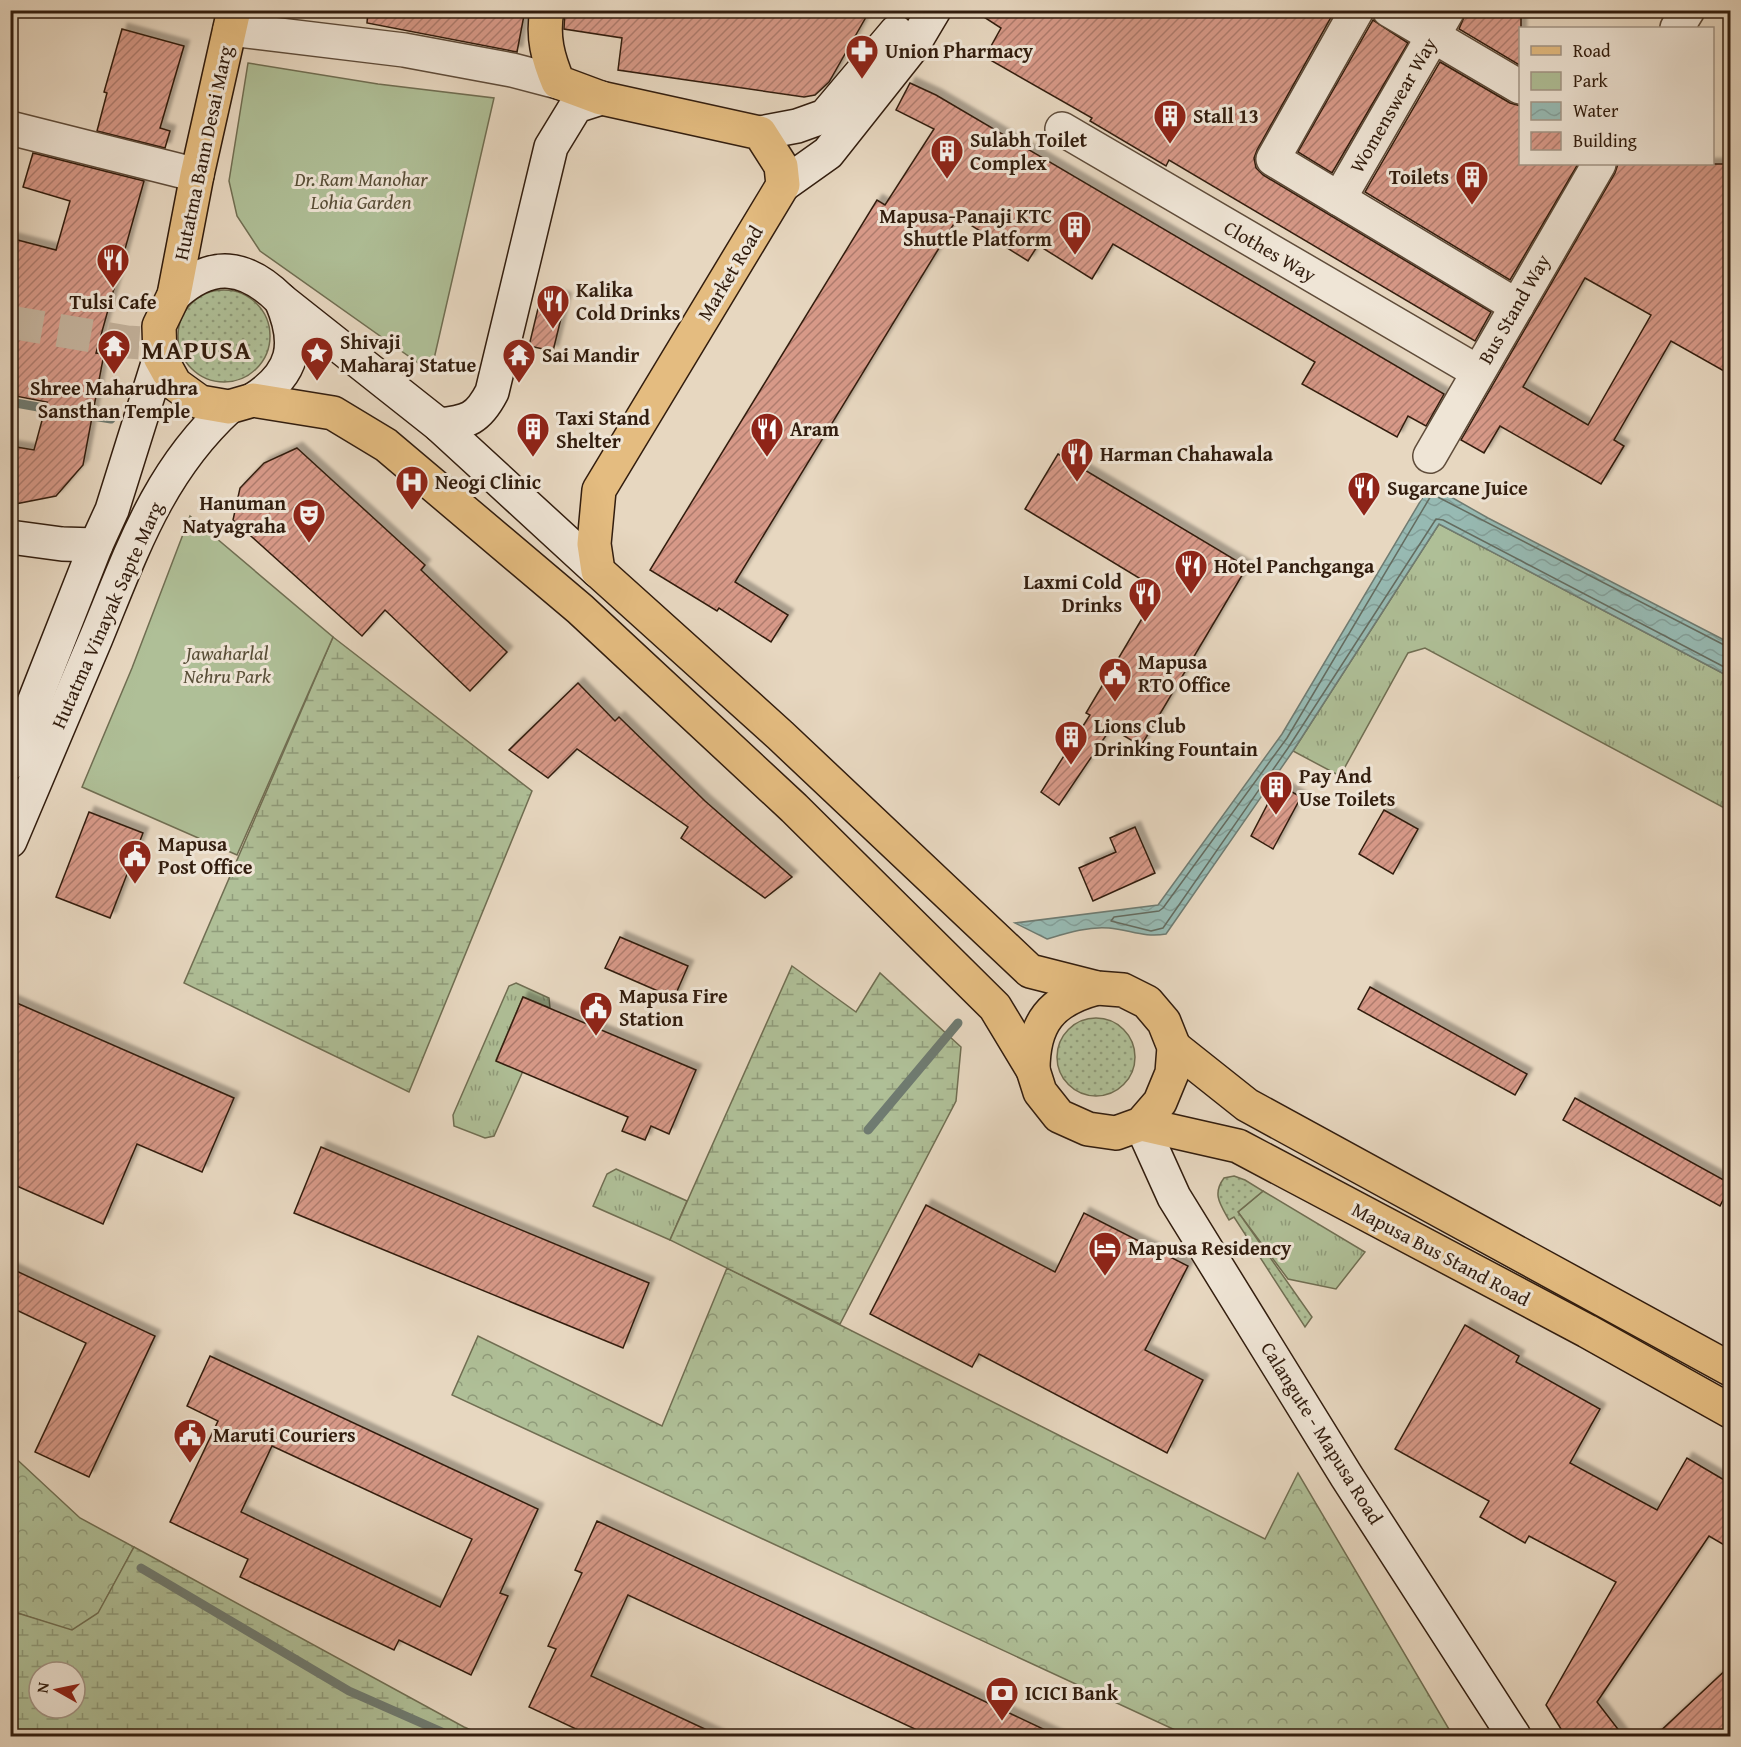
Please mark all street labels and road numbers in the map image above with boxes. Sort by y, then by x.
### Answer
street label: Womenswear Way [1342,32,1443,178]
street label: Hutatma Bann Desai Marg [166,43,239,263]
street label: Clothes Way [1219,212,1322,289]
street label: Market Road [690,219,770,326]
street label: Bus Stand Way [1470,248,1557,369]
street label: Hutatma Vinayak Sapte Marg [43,497,170,733]
street label: Mapusa Bus Stand Road [1347,1194,1536,1313]
street label: Calangute - Mapusa Road [1254,1336,1391,1530]

